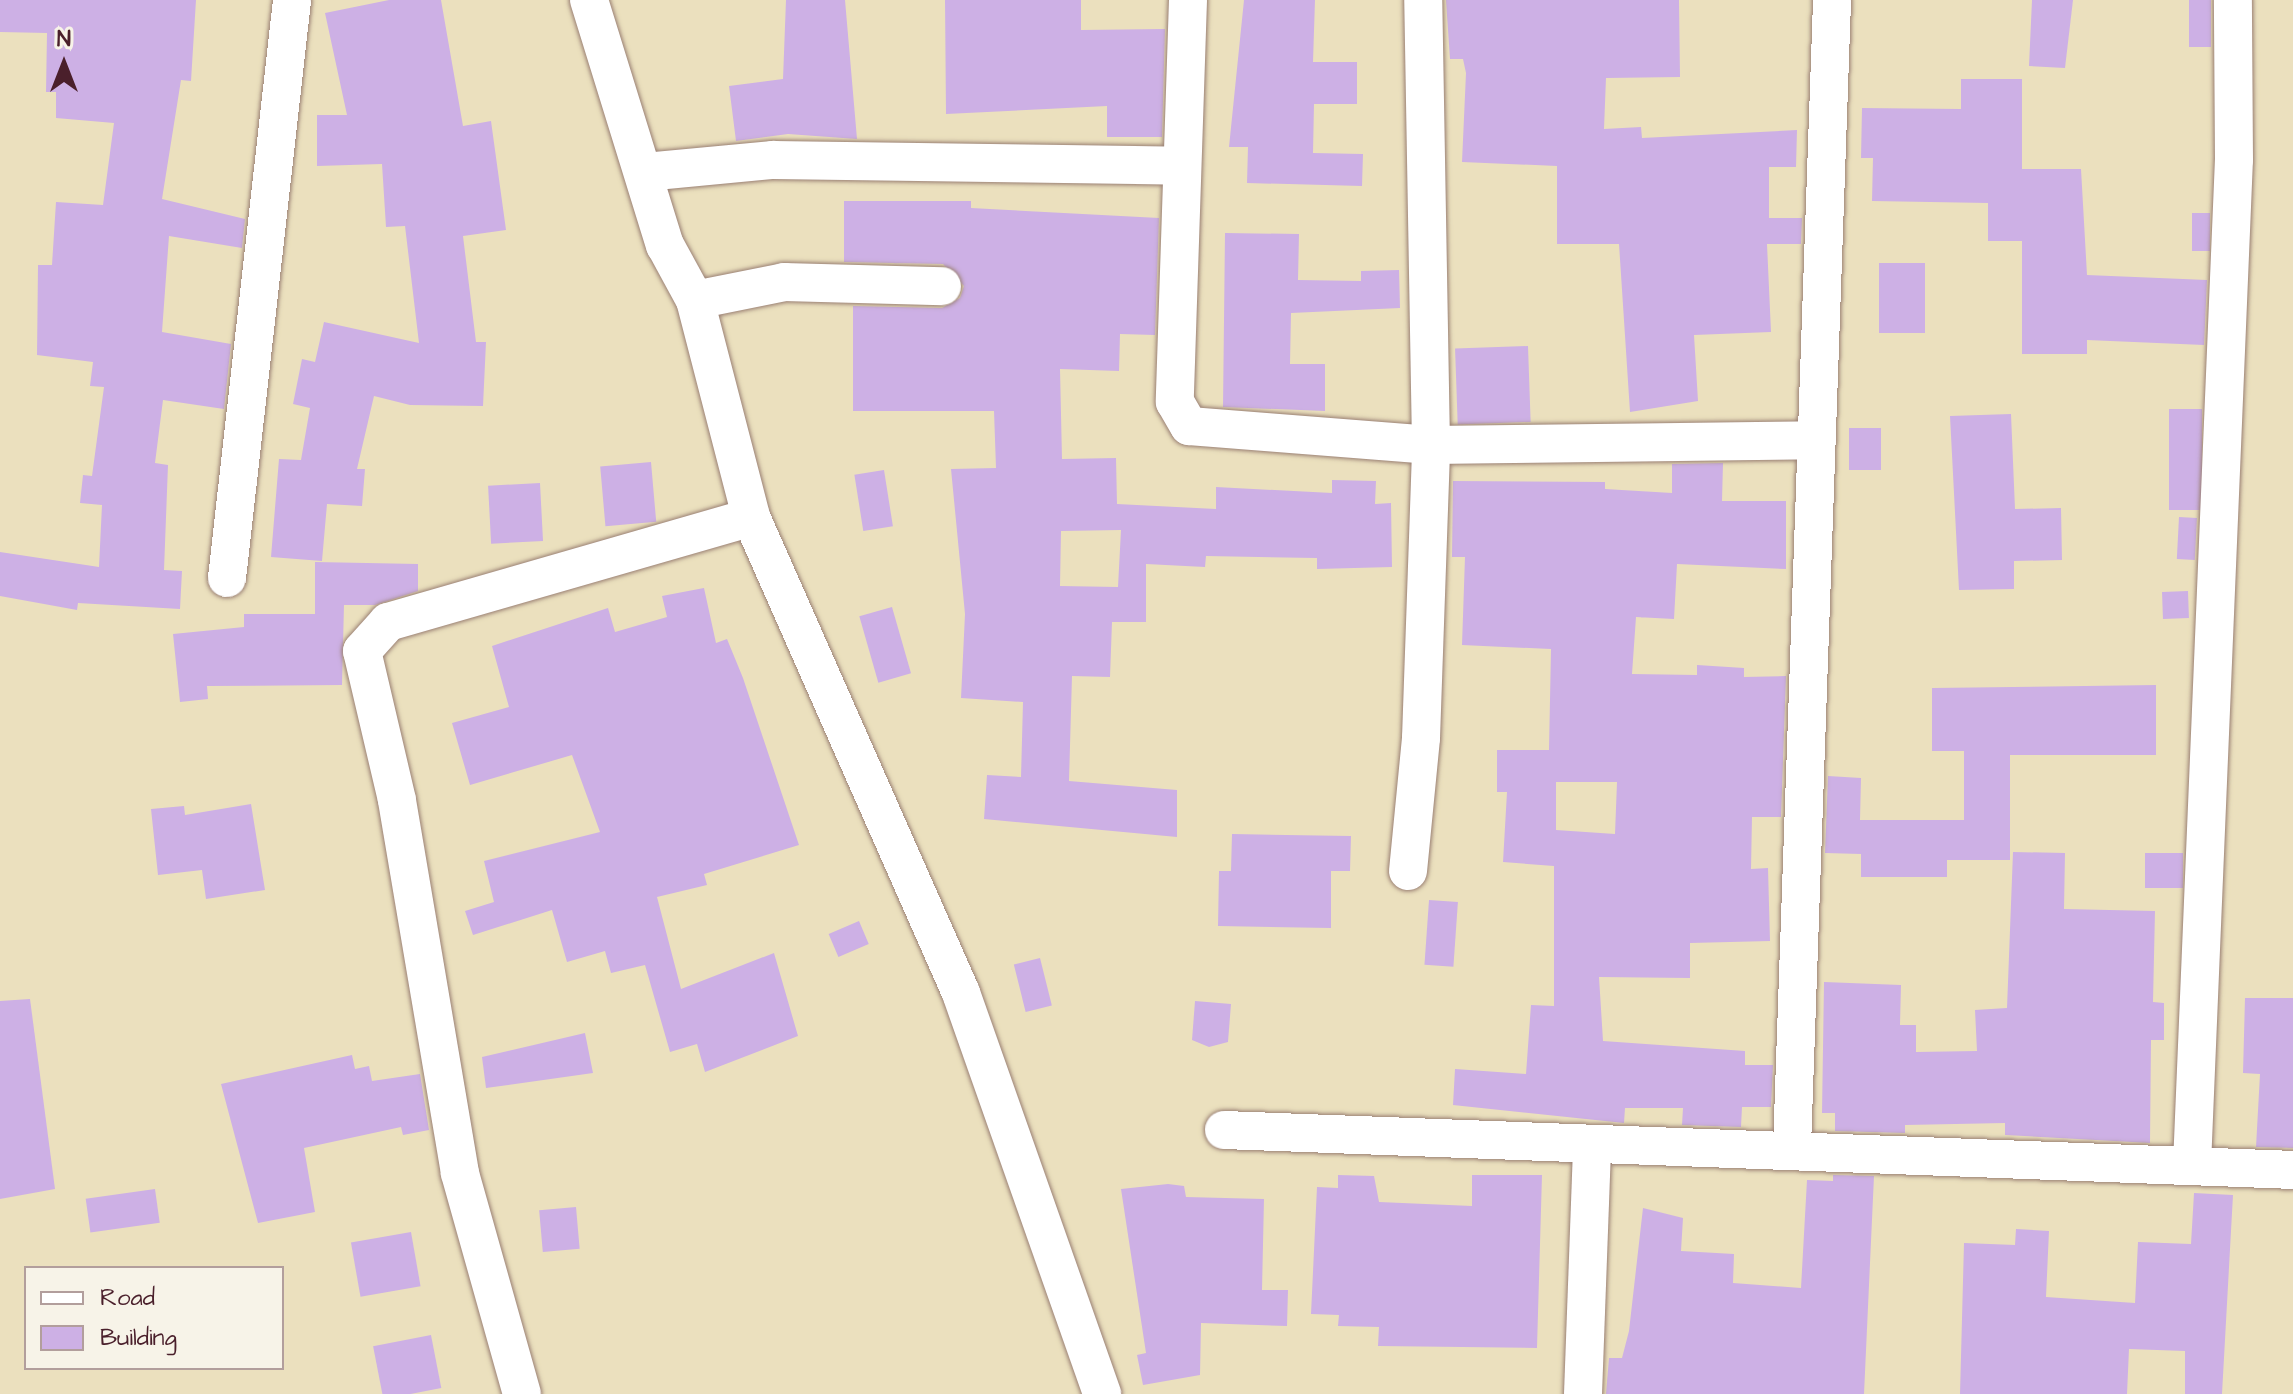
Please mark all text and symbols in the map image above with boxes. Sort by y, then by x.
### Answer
north arrow [24,24,104,104]
text: N [57,24,71,55]
legend [24,1266,284,1370]
text: Road [100,1281,155,1315]
text: Building [100,1321,177,1355]

